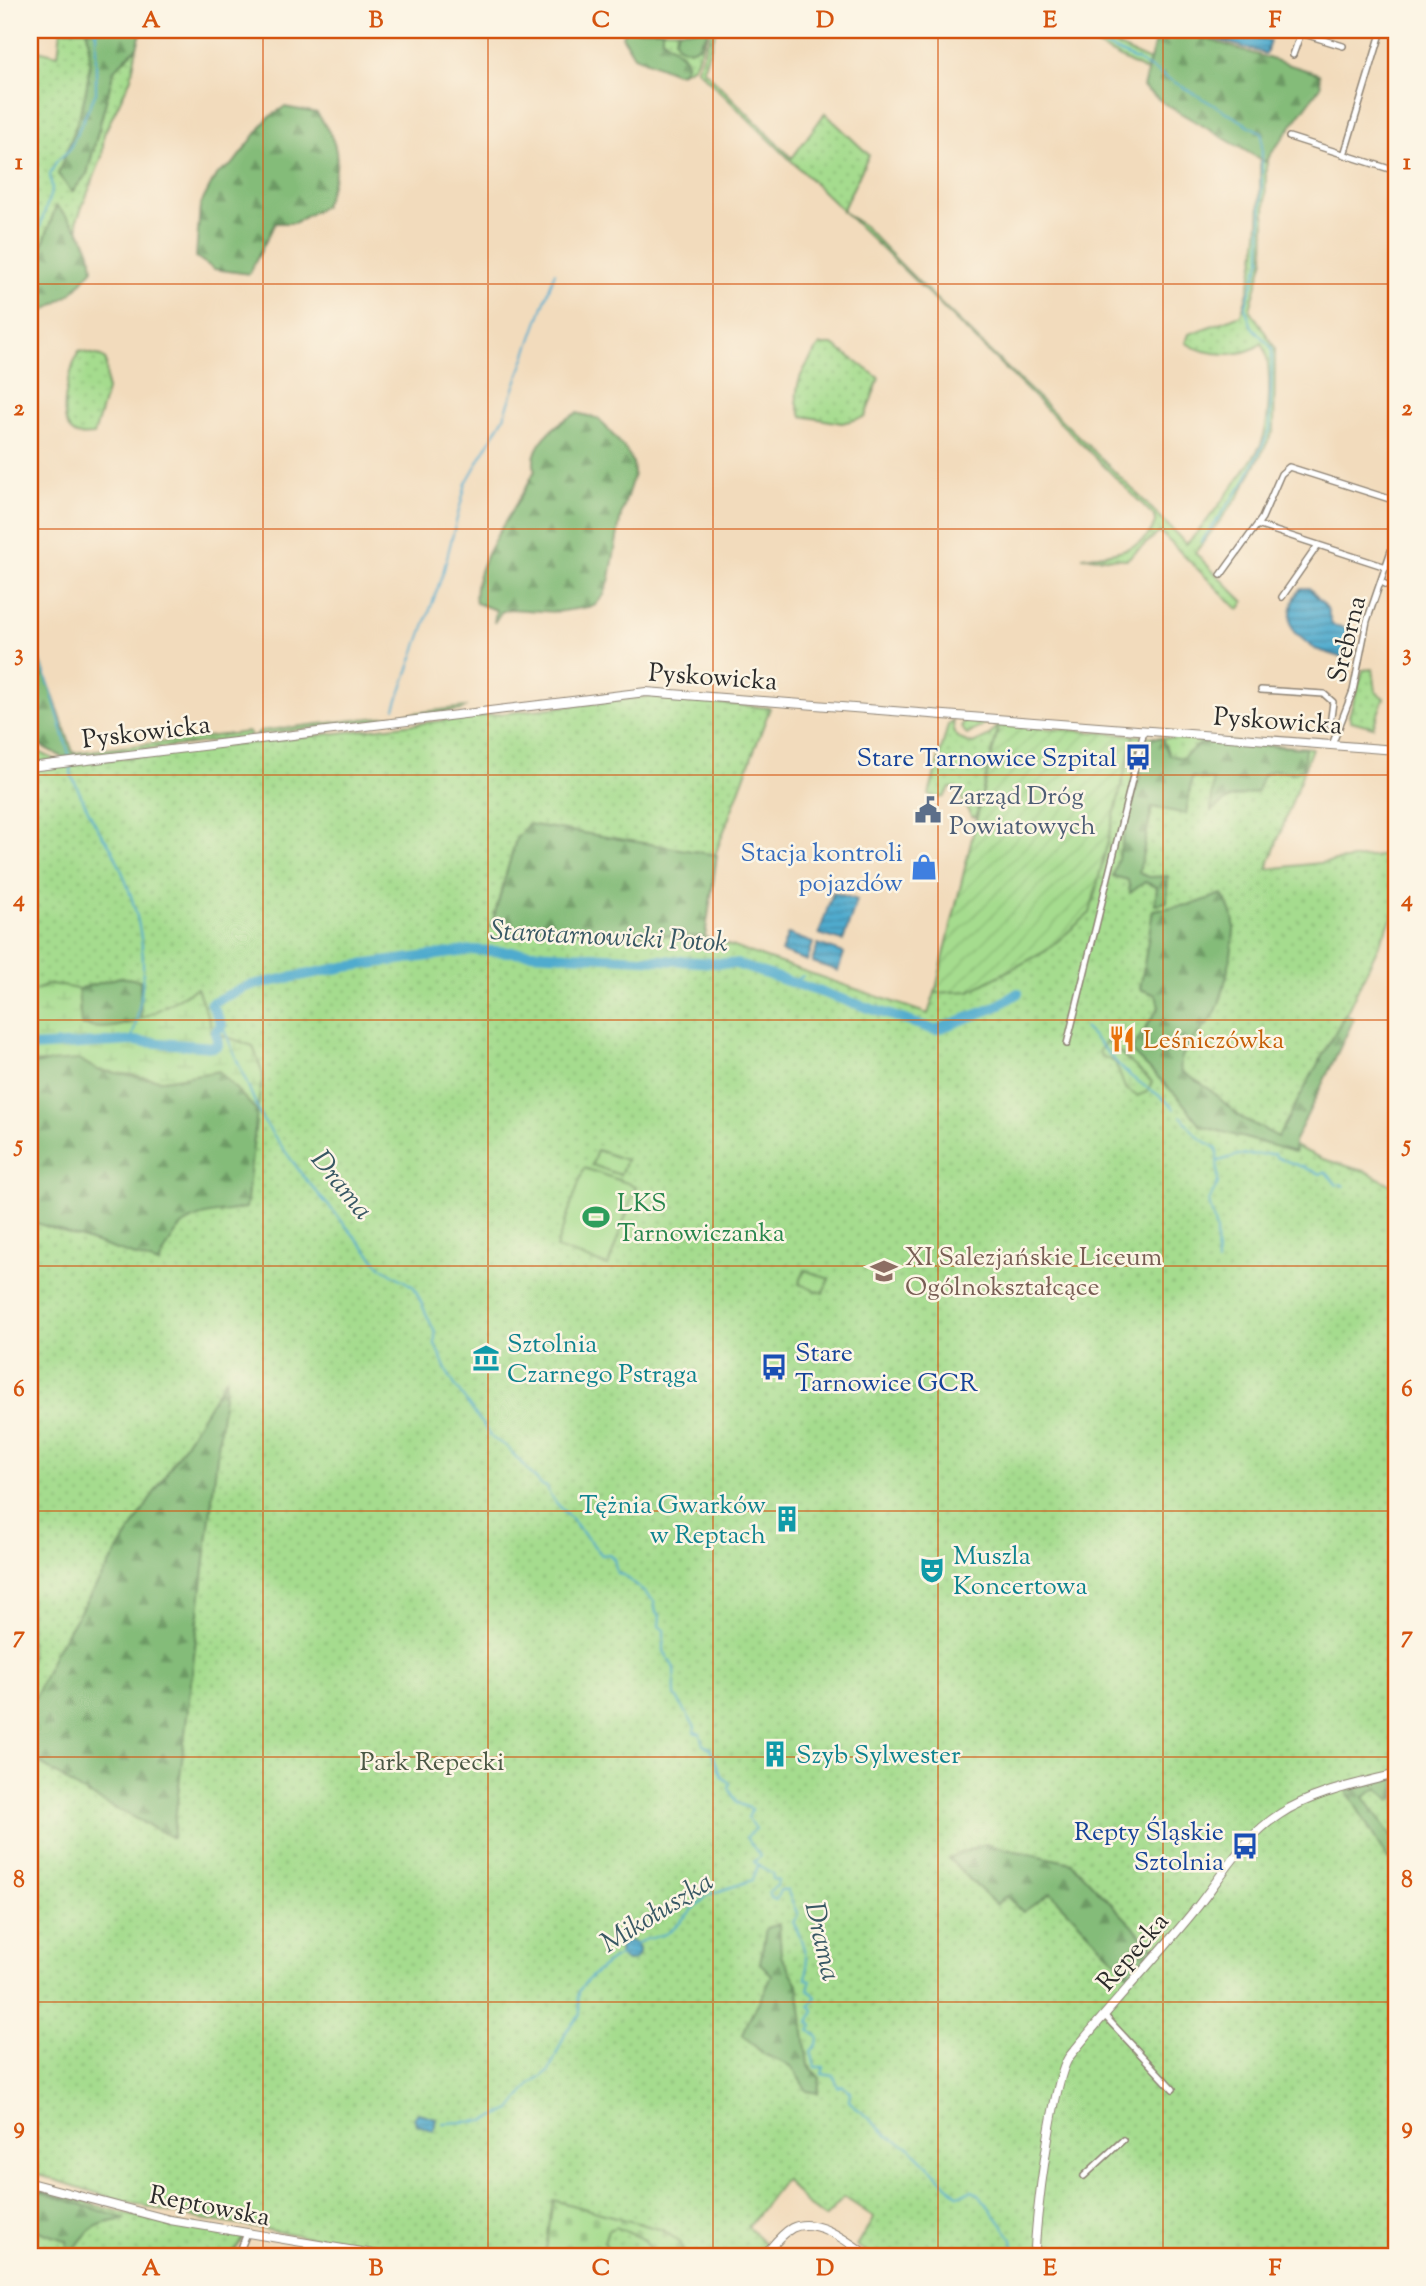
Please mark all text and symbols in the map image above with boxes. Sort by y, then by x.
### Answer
text: A [142,5,161,38]
text: B [369,5,384,38]
text: C [592,5,610,38]
text: D [816,5,834,38]
text: E [1043,5,1057,38]
text: F [1269,5,1282,38]
text: 1 [15,147,23,180]
text: 1 [1403,147,1411,180]
text: 2 [14,393,25,426]
text: 2 [1402,393,1413,426]
street label: Srebrna [1320,592,1377,687]
text: 3 [14,638,24,671]
text: 3 [1402,638,1412,671]
street label: Pyskowicka [647,656,779,701]
street label: Pyskowicka [1212,700,1344,745]
street label: Pyskowicka [80,707,213,760]
place label: Stare Tarnowice Szpital [856,741,1117,778]
bus stop icon: Stare Tarnowice Szpital [1123,742,1153,772]
place label: Zarząd Dróg Powiatowych [949,779,1096,846]
public building icon: Zarząd Dróg Powiatowych [913,795,943,825]
place label: Stacja kontroli pojazdów [740,836,903,903]
shop icon: Stacja kontroli pojazdów [909,852,939,882]
text: 4 [12,884,25,917]
text: 4 [1400,884,1413,917]
water label: Starotarnowicki Potok [489,912,729,964]
place label: Leśniczówka [1143,1023,1284,1060]
restaurant icon: Leśniczówka [1107,1024,1137,1054]
text: 5 [13,1129,23,1162]
text: 5 [1401,1129,1411,1162]
water label: Drama [300,1142,381,1230]
place label: LKS Tarnowiczanka [617,1186,785,1253]
sports icon: LKS Tarnowiczanka [581,1202,611,1232]
place label: XI Salezjańskie Liceum Ogólnokształcące [905,1240,1162,1307]
school or university icon: XI Salezjańskie Liceum Ogólnokształcące [869,1256,899,1286]
place label: Sztolnia Czarnego Pstrąga [507,1327,698,1394]
place label: Stare Tarnowice GCR [795,1336,978,1403]
museum icon: Sztolnia Czarnego Pstrąga [471,1343,501,1373]
bus stop icon: Stare Tarnowice GCR [759,1352,789,1382]
text: 6 [13,1374,25,1407]
text: 6 [1401,1374,1413,1407]
place label: Tężnia Gwarków w Reptach [579,1488,766,1555]
building icon: Tężnia Gwarków w Reptach [772,1504,802,1534]
place label: Muszla Koncertowa [953,1539,1087,1606]
theatre icon: Muszla Koncertowa [917,1555,947,1585]
text: 7 [13,1620,25,1653]
text: 7 [1401,1620,1413,1653]
place label: Szyb Sylwester [796,1738,961,1775]
building icon: Szyb Sylwester [760,1739,790,1769]
park label: Park Repecki [360,1745,504,1782]
place label: Repty Śląskie Sztolnia [1074,1815,1224,1882]
bus stop icon: Repty Śląskie Sztolnia [1230,1831,1260,1861]
water label: Mikołuszka [593,1863,722,1964]
text: 8 [13,1865,25,1898]
text: 8 [1401,1865,1413,1898]
water label: Drama [793,1898,850,1985]
street label: Repecka [1089,1905,1179,2000]
text: 9 [13,2111,25,2144]
text: 9 [1401,2111,1413,2144]
street label: Reptowska [146,2178,273,2237]
text: A [142,2253,161,2286]
text: B [369,2253,384,2286]
text: C [592,2253,610,2286]
text: D [816,2253,834,2286]
text: E [1043,2253,1057,2286]
text: F [1269,2253,1282,2286]

